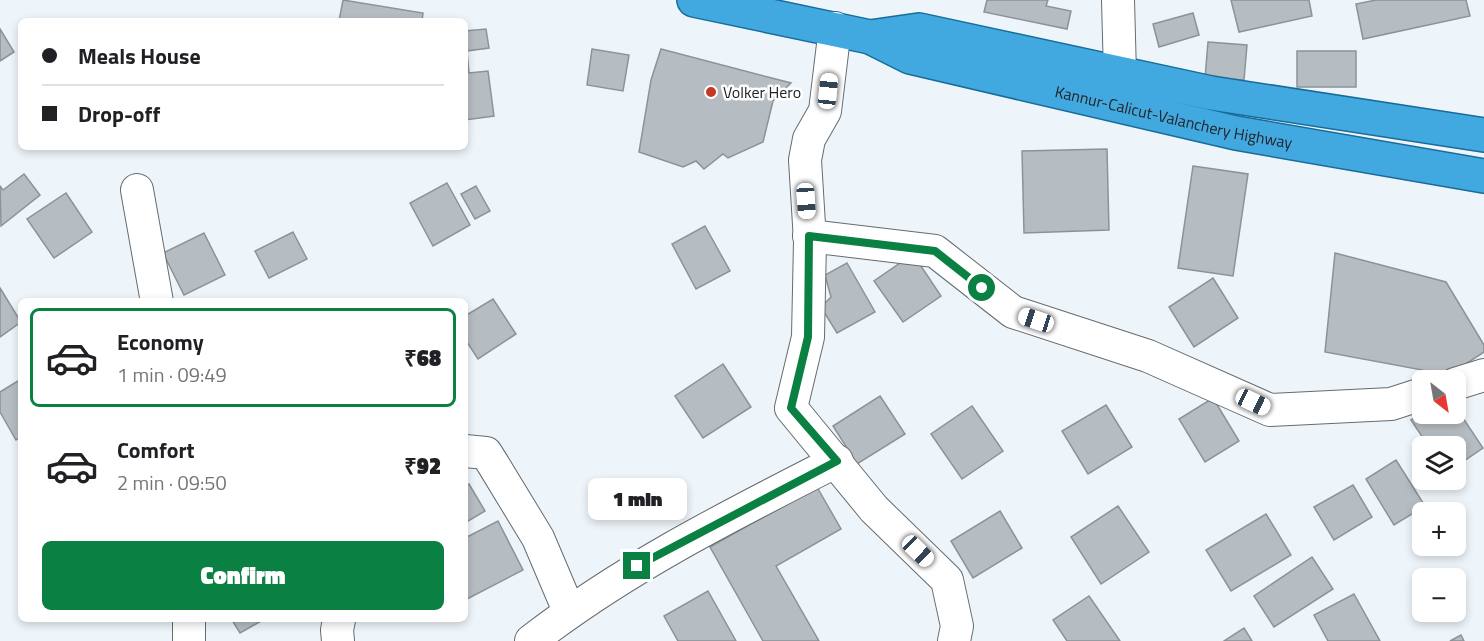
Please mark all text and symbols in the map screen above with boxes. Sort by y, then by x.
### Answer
text: Meals House [78,39,201,73]
car [817,72,839,110]
street label: Kannur-Calicut-Valanchery Highway [1053,79,1294,155]
place label: Volker Hero [723,80,801,104]
marker: Volker Hero [704,85,718,99]
text: Drop-off [78,97,160,131]
car [796,182,816,220]
route start [968,274,995,301]
car [1016,306,1056,334]
text: Economy [117,325,204,359]
icon: car [45,331,99,385]
text: ₹68 [404,341,441,375]
text: 1 min · 09:49 [117,359,227,390]
north arrow [1412,370,1466,424]
map controls [1412,370,1466,622]
car [1233,386,1273,418]
text: Comfort [117,433,195,467]
button: layers [1412,436,1466,490]
icon: car [45,439,99,493]
text: ₹92 [404,449,441,483]
text: 2 min · 09:50 [117,467,227,498]
callout: 1 min [588,479,686,521]
text: 1 min [613,483,662,514]
button: + [1412,502,1466,556]
car [899,532,937,570]
button: Confirm [42,541,444,610]
route end [623,552,650,579]
button: − [1412,568,1466,622]

